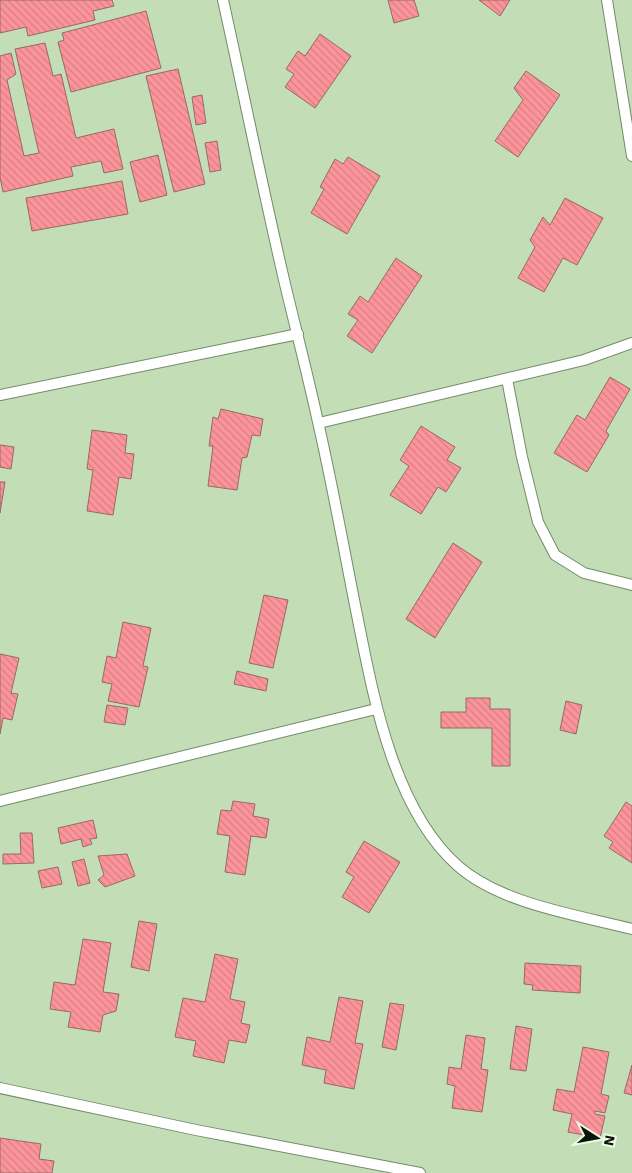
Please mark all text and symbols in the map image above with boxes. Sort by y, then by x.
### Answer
north arrow [572,1113,622,1163]
text: N [601,1134,619,1147]

